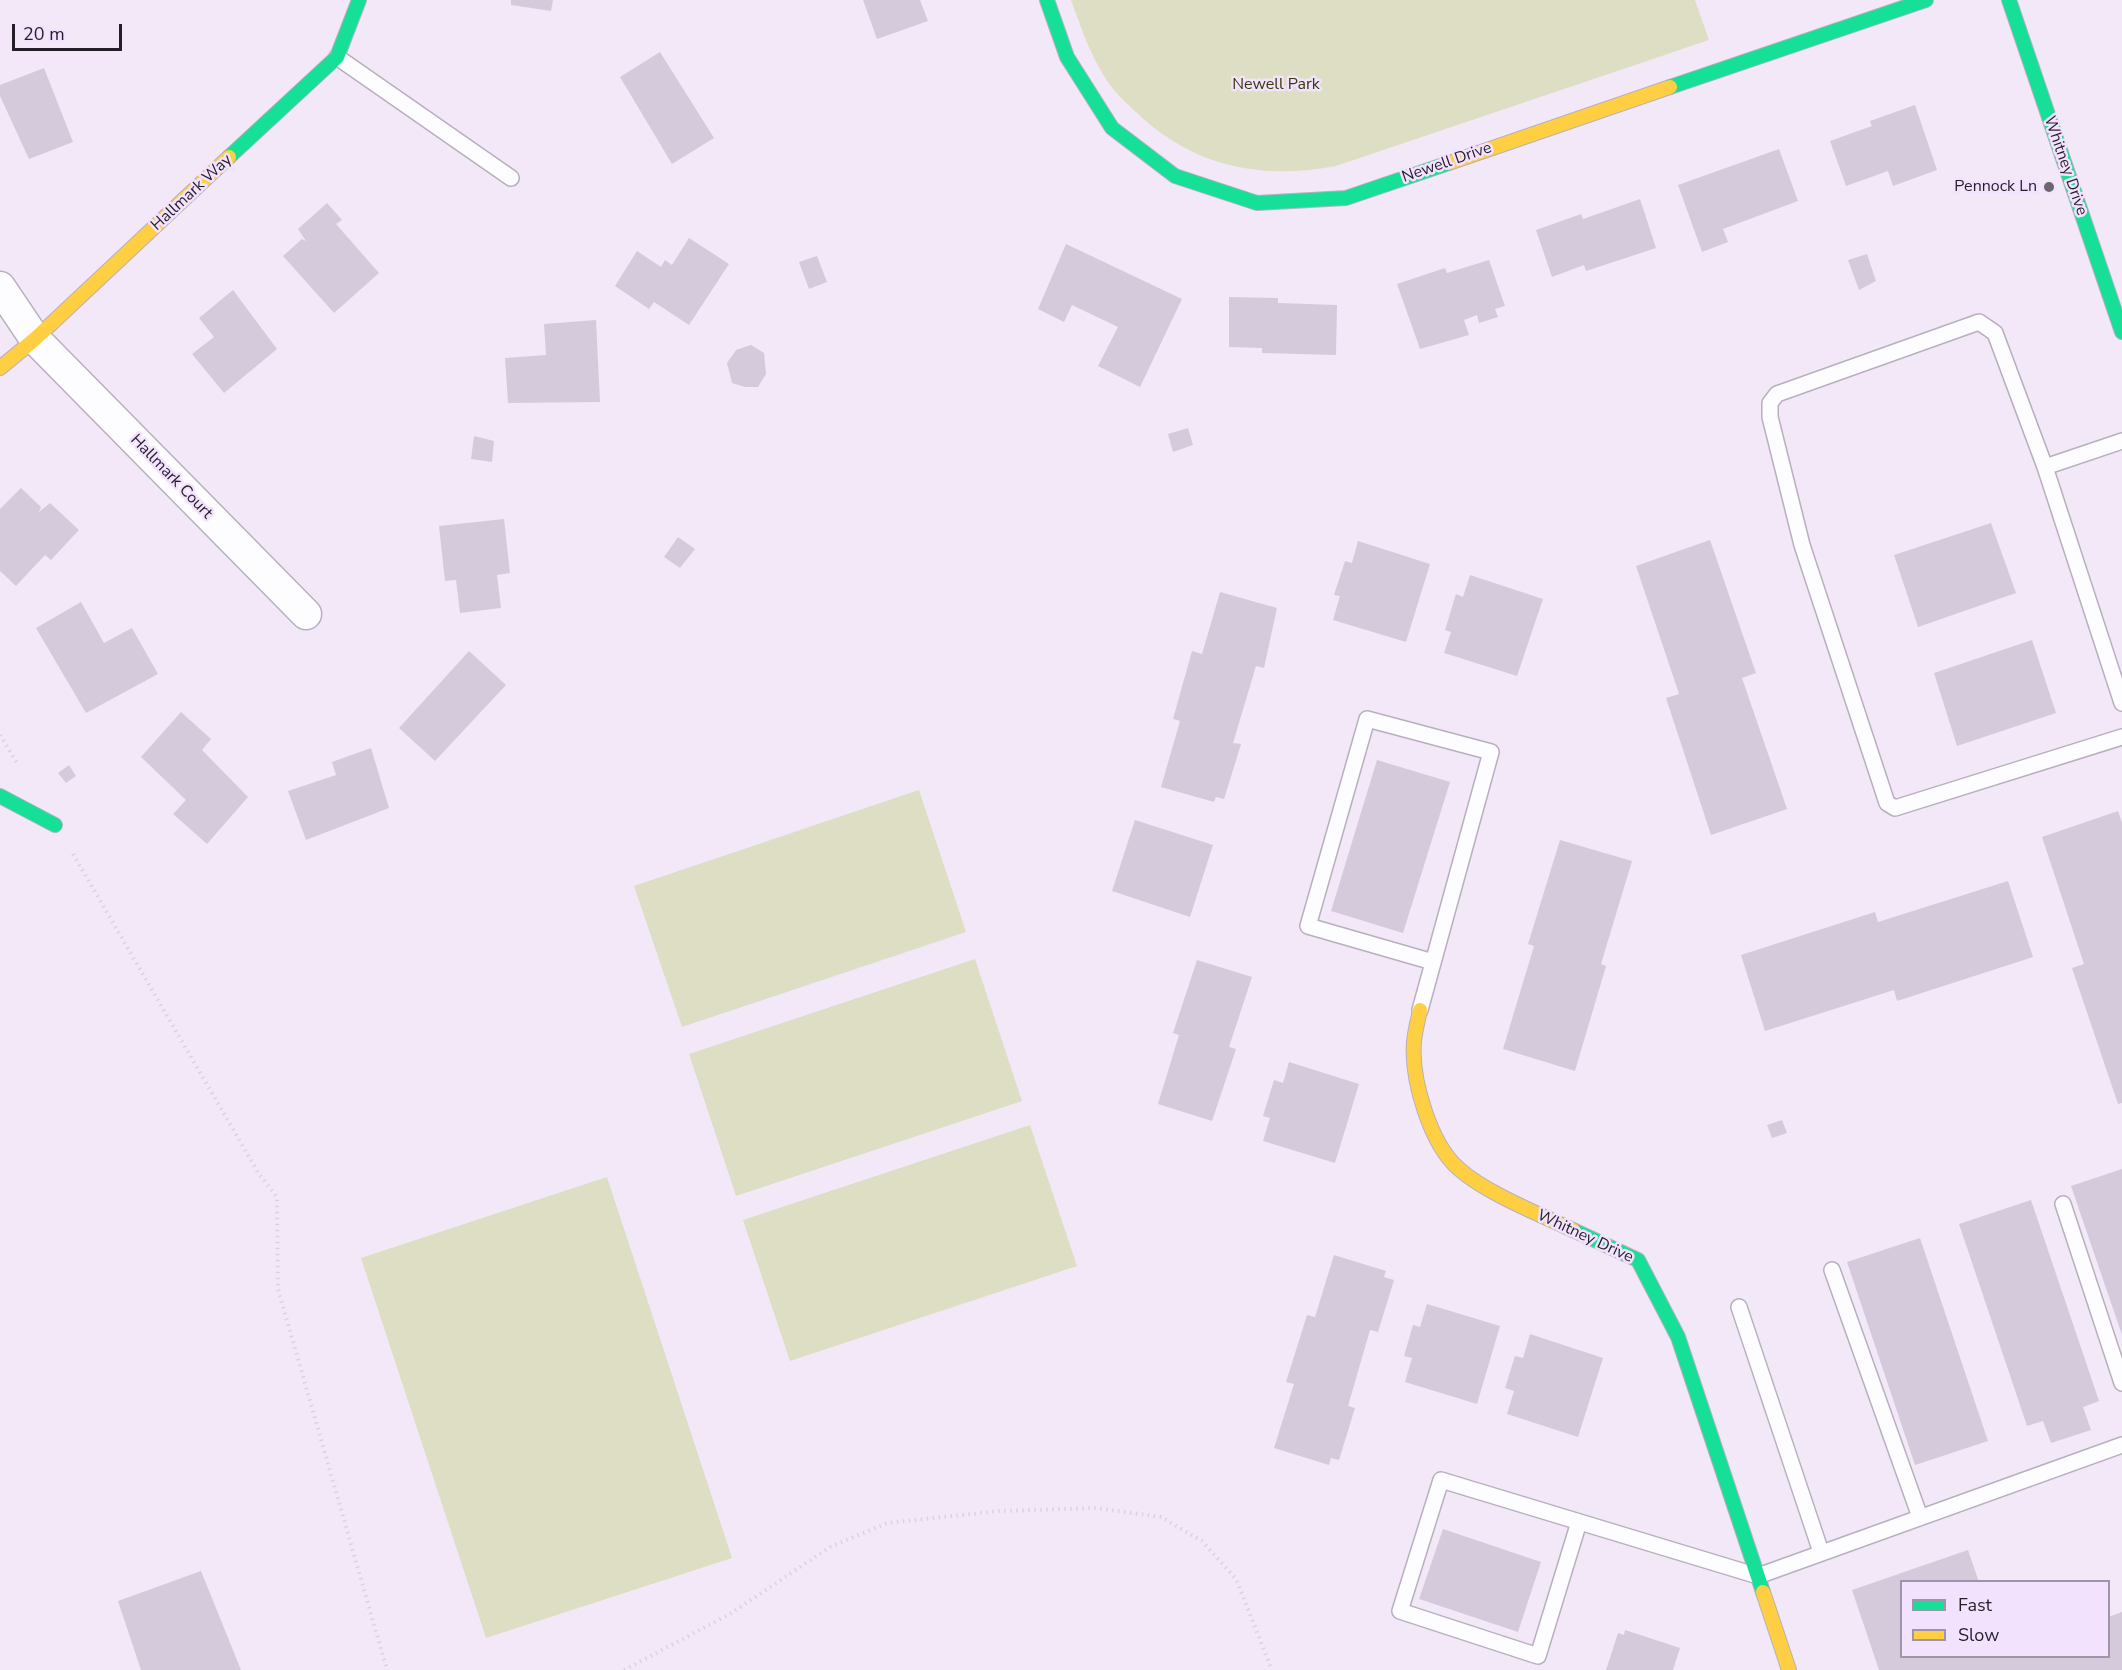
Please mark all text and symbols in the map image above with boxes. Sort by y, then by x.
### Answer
scale bar [15,12,124,50]
text: 20 m [23,22,65,46]
park label: Newell Park [1232,75,1320,95]
street label: Whitney Drive [2039,114,2091,218]
street label: Newell Drive [1400,139,1494,187]
street label: Hallmark Way [148,151,236,235]
place label: Pennock Ln [1954,177,2037,197]
marker: Pennock Ln [2042,180,2056,194]
street label: Hallmark Court [126,431,216,523]
street label: Whitney Drive [1534,1206,1636,1268]
legend [1900,1580,2110,1658]
text: Fast [1958,1593,1992,1617]
text: Slow [1958,1623,1999,1647]

